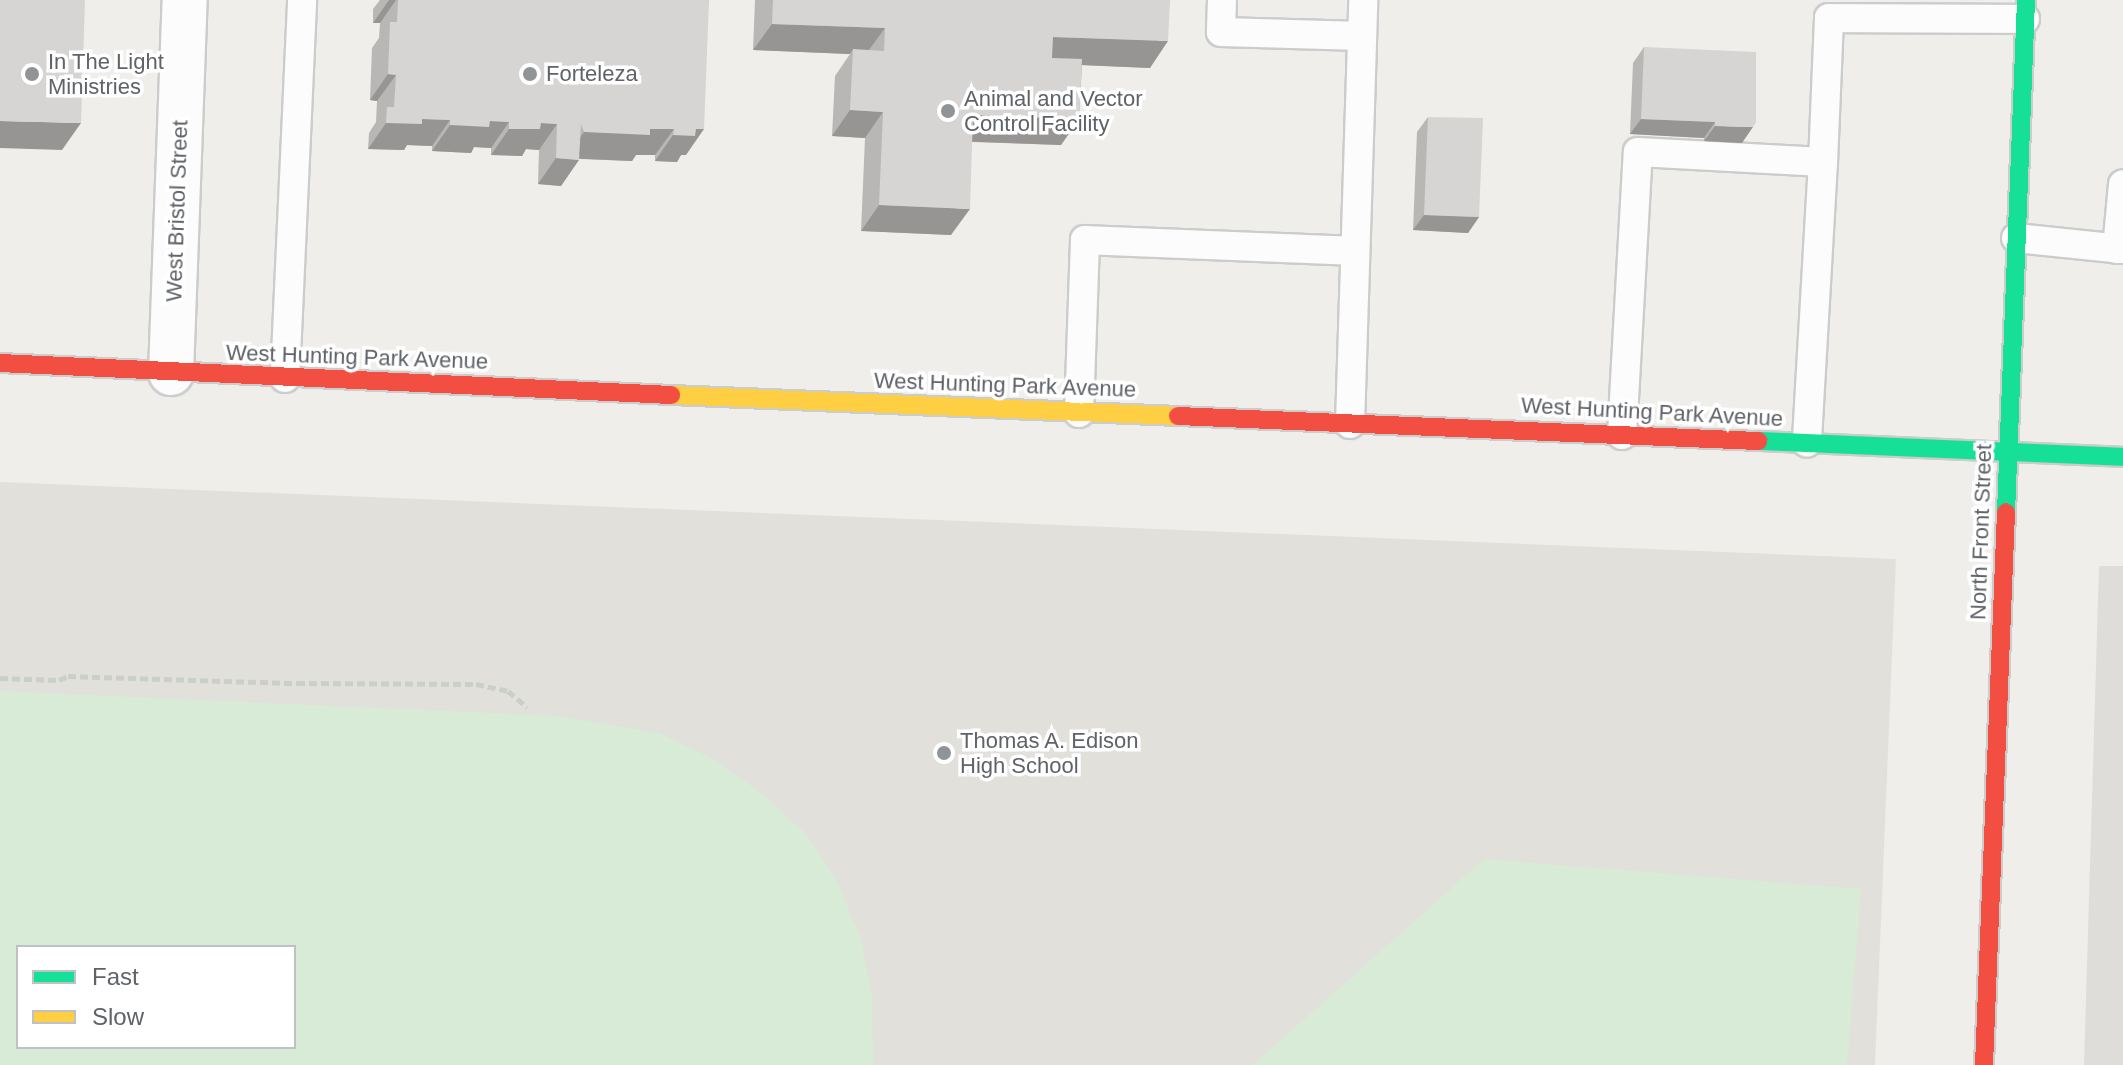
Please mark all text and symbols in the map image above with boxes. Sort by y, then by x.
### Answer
place label: In The Light Ministries [48,48,164,100]
place label: Forteleza [546,61,638,87]
marker: In The Light Ministries [23,65,41,83]
marker: Forteleza [521,65,539,83]
place label: Animal and Vector Control Facility [964,85,1143,136]
marker: Animal and Vector Control Facility [939,102,957,120]
street label: West Bristol Street [161,120,193,302]
street label: West Hunting Park Avenue [225,339,489,375]
street label: West Hunting Park Avenue [873,367,1137,403]
street label: West Hunting Park Avenue [1520,392,1784,432]
street label: North Front Street [1965,444,1997,620]
place label: Thomas A. Edison High School [960,727,1140,778]
marker: Thomas A. Edison High School [935,744,953,762]
legend [16,945,296,1049]
text: Fast [92,963,139,990]
text: Slow [92,1003,144,1030]

